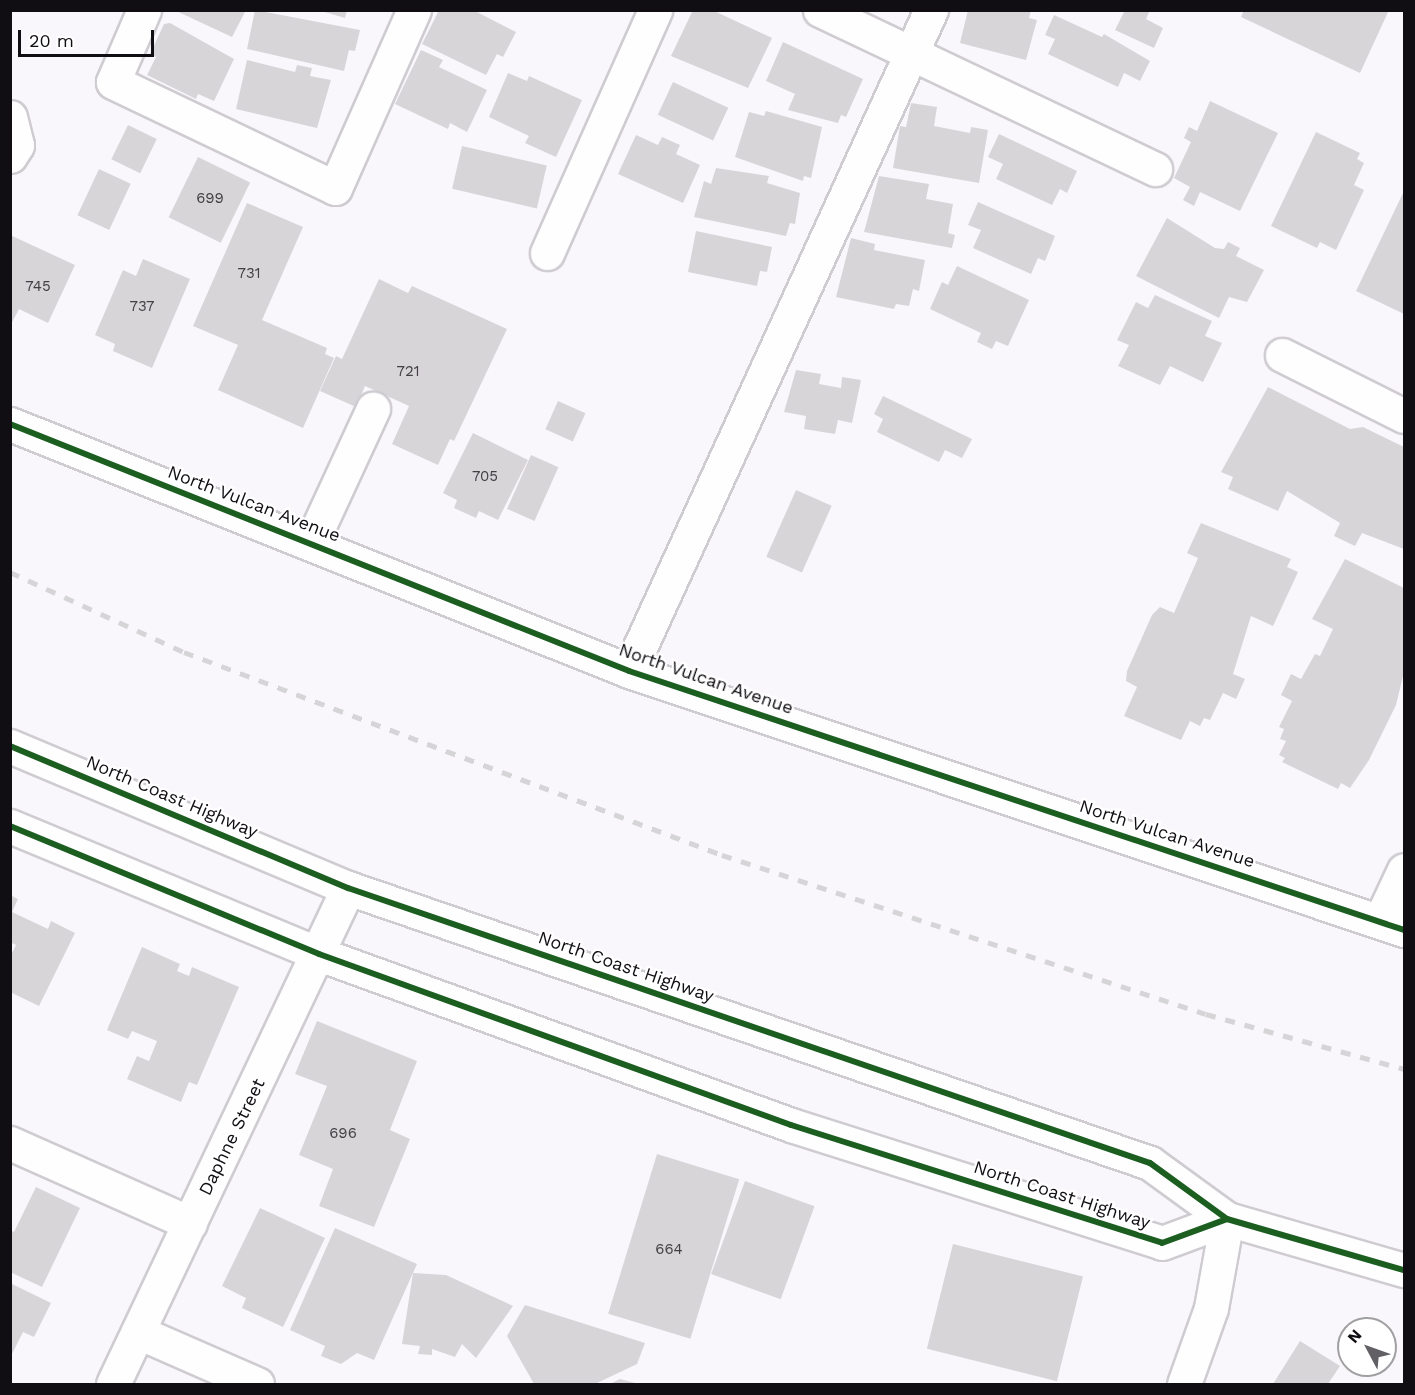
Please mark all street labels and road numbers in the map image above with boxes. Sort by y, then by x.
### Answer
street label: North Vulcan Avenue [164,461,344,547]
street label: North Vulcan Avenue [615,639,797,719]
street label: North Coast Highway [83,751,261,843]
street label: North Vulcan Avenue [1076,795,1258,873]
street label: North Coast Highway [535,927,717,1007]
street label: Daphne Street [194,1075,270,1199]
street label: North Coast Highway [971,1156,1153,1234]

